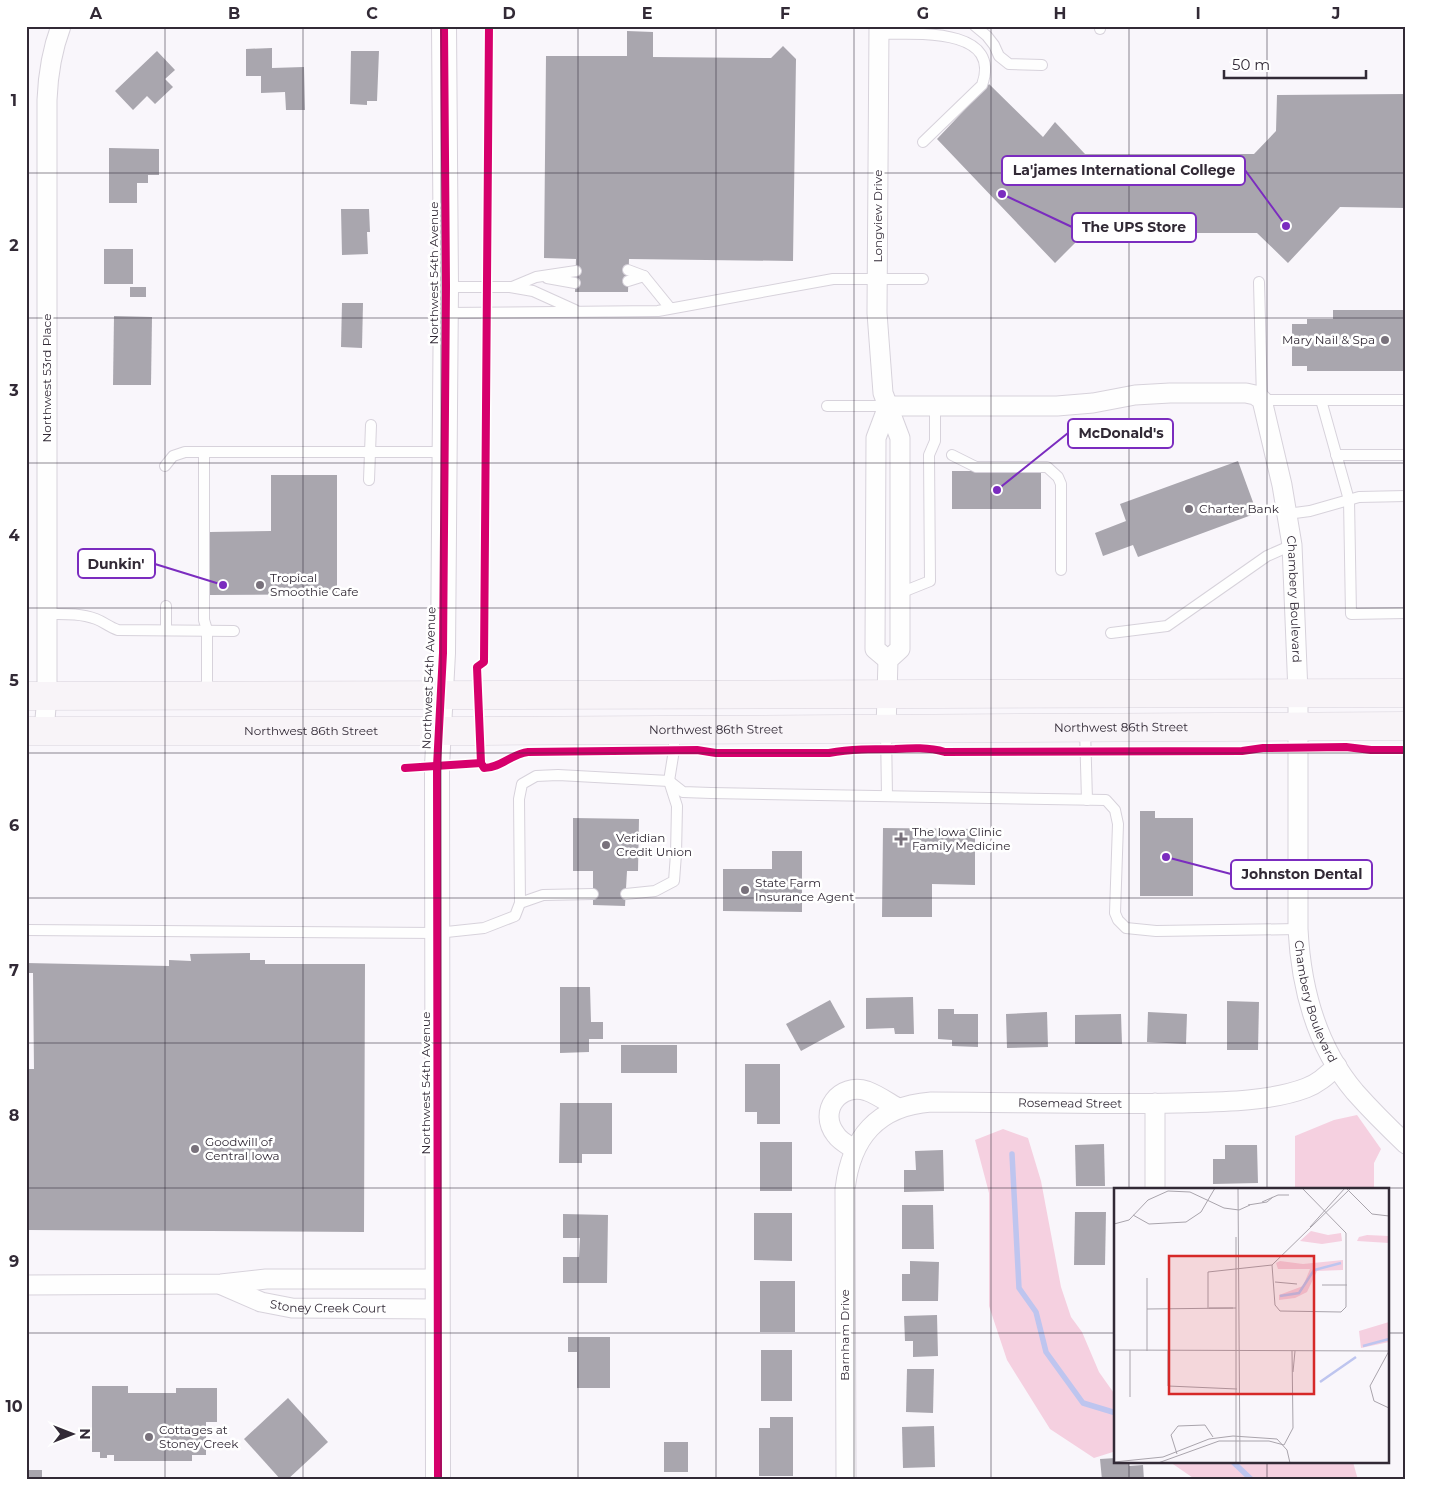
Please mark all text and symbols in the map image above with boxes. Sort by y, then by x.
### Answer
text: A [89,4,103,23]
text: B [228,4,240,23]
text: C [366,4,378,23]
text: D [502,4,516,23]
text: E [642,4,652,23]
text: F [780,4,790,23]
text: G [917,4,929,23]
text: H [1054,4,1066,23]
text: I [1195,4,1201,23]
text: J [1331,4,1340,23]
scale bar [1224,48,1367,80]
text: 50 m [1232,55,1270,74]
text: 1 [11,91,17,110]
callout: La'james International College [1002,156,1245,185]
text: La'james International College [1013,161,1235,179]
street label: Longview Drive [870,170,885,262]
street label: Northwest 54th Avenue [426,202,441,344]
callout: The UPS Store [1072,213,1196,242]
text: The UPS Store [1082,218,1186,236]
text: 2 [9,236,19,255]
street label: Northwest 53rd Place [39,314,54,442]
place label: Mary Nail & Spa [1282,332,1375,347]
marker: Mary Nail & Spa [1379,334,1391,346]
text: 3 [8,381,19,400]
callout: McDonald's [1068,419,1173,448]
text: McDonald's [1078,424,1164,442]
place label: Charter Bank [1199,501,1280,516]
marker: Charter Bank [1183,503,1195,515]
text: 4 [8,526,20,545]
street label: Chambery Boulevard [1284,534,1305,663]
callout: Dunkin' [78,549,155,578]
text: Dunkin' [87,555,145,573]
place label: Tropical Smoothie Cafe [270,570,358,599]
marker: Tropical Smoothie Cafe [254,579,266,591]
street label: Northwest 54th Avenue [419,606,438,750]
text: 5 [9,671,19,690]
street label: Northwest 86th Street [1054,719,1188,735]
street label: Northwest 86th Street [649,721,783,737]
street label: Northwest 86th Street [244,723,378,738]
text: 6 [9,816,19,835]
place label: The Iowa Clinic Family Medicine [912,824,1011,853]
place label: Veridian Credit Union [616,830,692,859]
marker: The Iowa Clinic Family Medicine [894,832,908,846]
marker: Veridian Credit Union [600,839,612,851]
callout: Johnston Dental [1231,860,1372,889]
text: Johnston Dental [1241,865,1362,883]
place label: State Farm Insurance Agent [755,875,854,904]
marker: State Farm Insurance Agent [739,884,751,896]
street label: Chambery Boulevard [1292,939,1341,1065]
text: 7 [9,961,19,980]
street label: Northwest 54th Avenue [418,1012,433,1154]
street label: Rosemead Street [1018,1095,1122,1111]
text: 8 [9,1106,19,1125]
place label: Goodwill of Central Iowa [205,1134,280,1163]
marker: Goodwill of Central Iowa [189,1143,201,1155]
inset map [1114,1188,1390,1464]
text: 9 [9,1252,19,1271]
street label: Barnham Drive [837,1289,852,1381]
street label: Stoney Creek Court [269,1296,386,1316]
text: 10 [5,1397,23,1416]
north arrow [48,1408,98,1458]
place label: Cottages at Stoney Creek [159,1422,239,1451]
text: N [76,1428,94,1440]
marker: Cottages at Stoney Creek [143,1431,155,1443]

